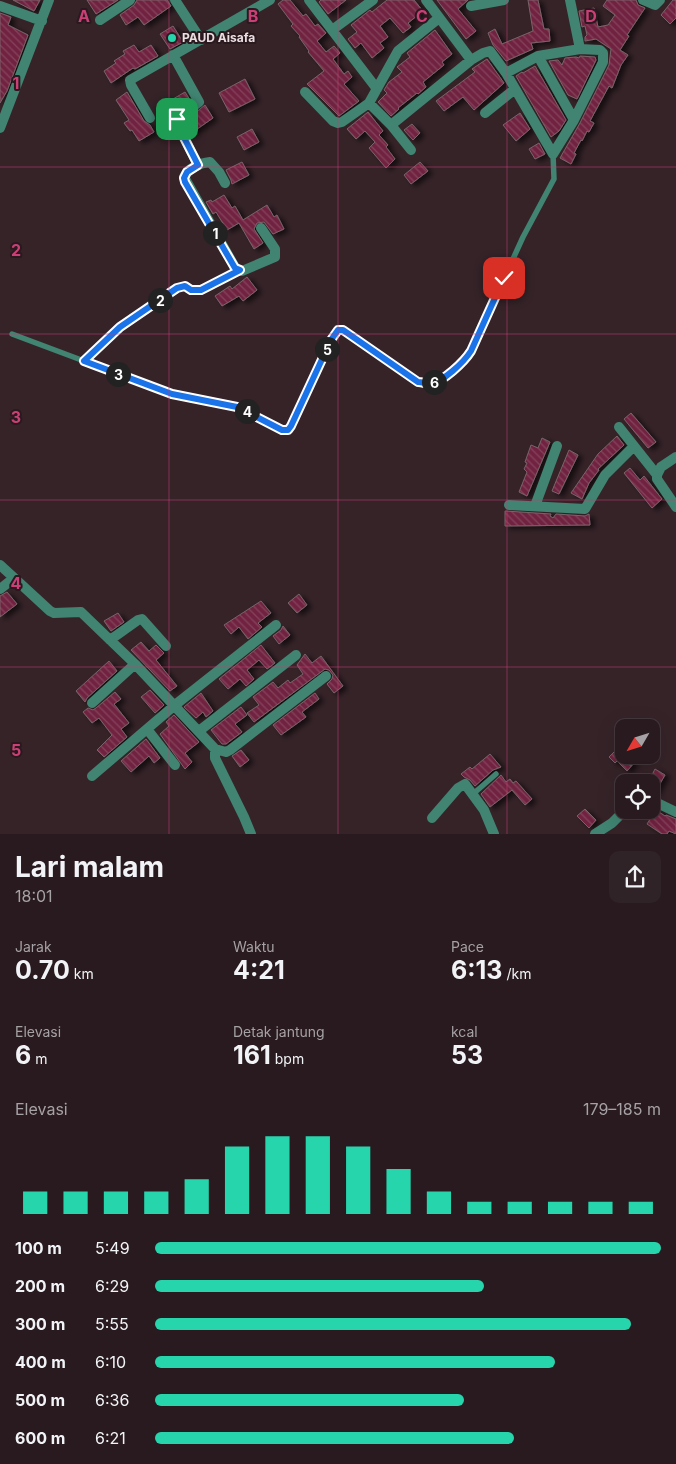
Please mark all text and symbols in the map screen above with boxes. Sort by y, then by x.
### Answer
text: A [78,6,90,26]
text: B [248,6,258,26]
text: C [416,6,428,26]
text: D [585,6,597,26]
place label: PAUD Aisafa [182,30,255,45]
marker: PAUD Aisafa [166,32,178,44]
text: 1 [13,73,19,93]
pin [156,98,198,140]
icon: arrive [163,105,191,133]
pin: 1 [202,220,228,246]
text: 1 [212,225,219,242]
text: 2 [11,240,21,260]
pin [483,257,525,299]
icon: check [490,264,518,292]
pin: 2 [148,288,172,312]
text: 2 [156,292,165,309]
pin: 5 [314,336,340,362]
text: 5 [323,341,332,358]
pin: 3 [106,362,130,386]
text: 3 [114,366,123,383]
pin: 6 [422,370,446,394]
text: 6 [430,374,439,391]
pin: 4 [234,398,260,424]
text: 4 [243,403,252,420]
text: 3 [11,407,21,427]
text: 4 [11,573,22,593]
north arrow [615,719,660,764]
map controls [615,719,660,819]
text: 5 [11,740,21,760]
button: locate [615,774,660,819]
text: Lari malam [15,850,164,884]
button: share [609,851,661,903]
text: 18:01 [15,886,53,906]
text: Jarak [15,938,52,955]
text: Waktu [233,938,275,955]
text: Pace [451,938,484,955]
text: 0.70 [15,955,70,985]
text: 4:21 [233,955,285,985]
text: 6:13 [451,955,503,985]
text: km [70,965,94,982]
text: /km [503,965,531,982]
text: Elevasi [15,1023,61,1040]
text: Detak jantung [233,1023,325,1040]
text: kcal [451,1023,478,1040]
text: 6 [15,1040,31,1070]
text: 161 [233,1040,271,1070]
text: 53 [451,1040,483,1070]
text: m [31,1050,47,1067]
text: bpm [271,1050,304,1067]
text: Elevasi [15,1099,68,1119]
text: 179–185 m [583,1099,661,1119]
text: 100 m [15,1238,62,1258]
text: 5:49 [95,1238,130,1258]
text: 200 m [15,1276,65,1296]
text: 6:29 [95,1276,129,1296]
text: 300 m [15,1314,65,1334]
text: 5:55 [95,1314,129,1334]
text: 400 m [15,1352,66,1372]
text: 6:10 [95,1352,126,1372]
text: 500 m [15,1390,65,1410]
text: 6:36 [95,1390,129,1410]
text: 600 m [15,1428,65,1448]
text: 6:21 [95,1428,126,1448]

